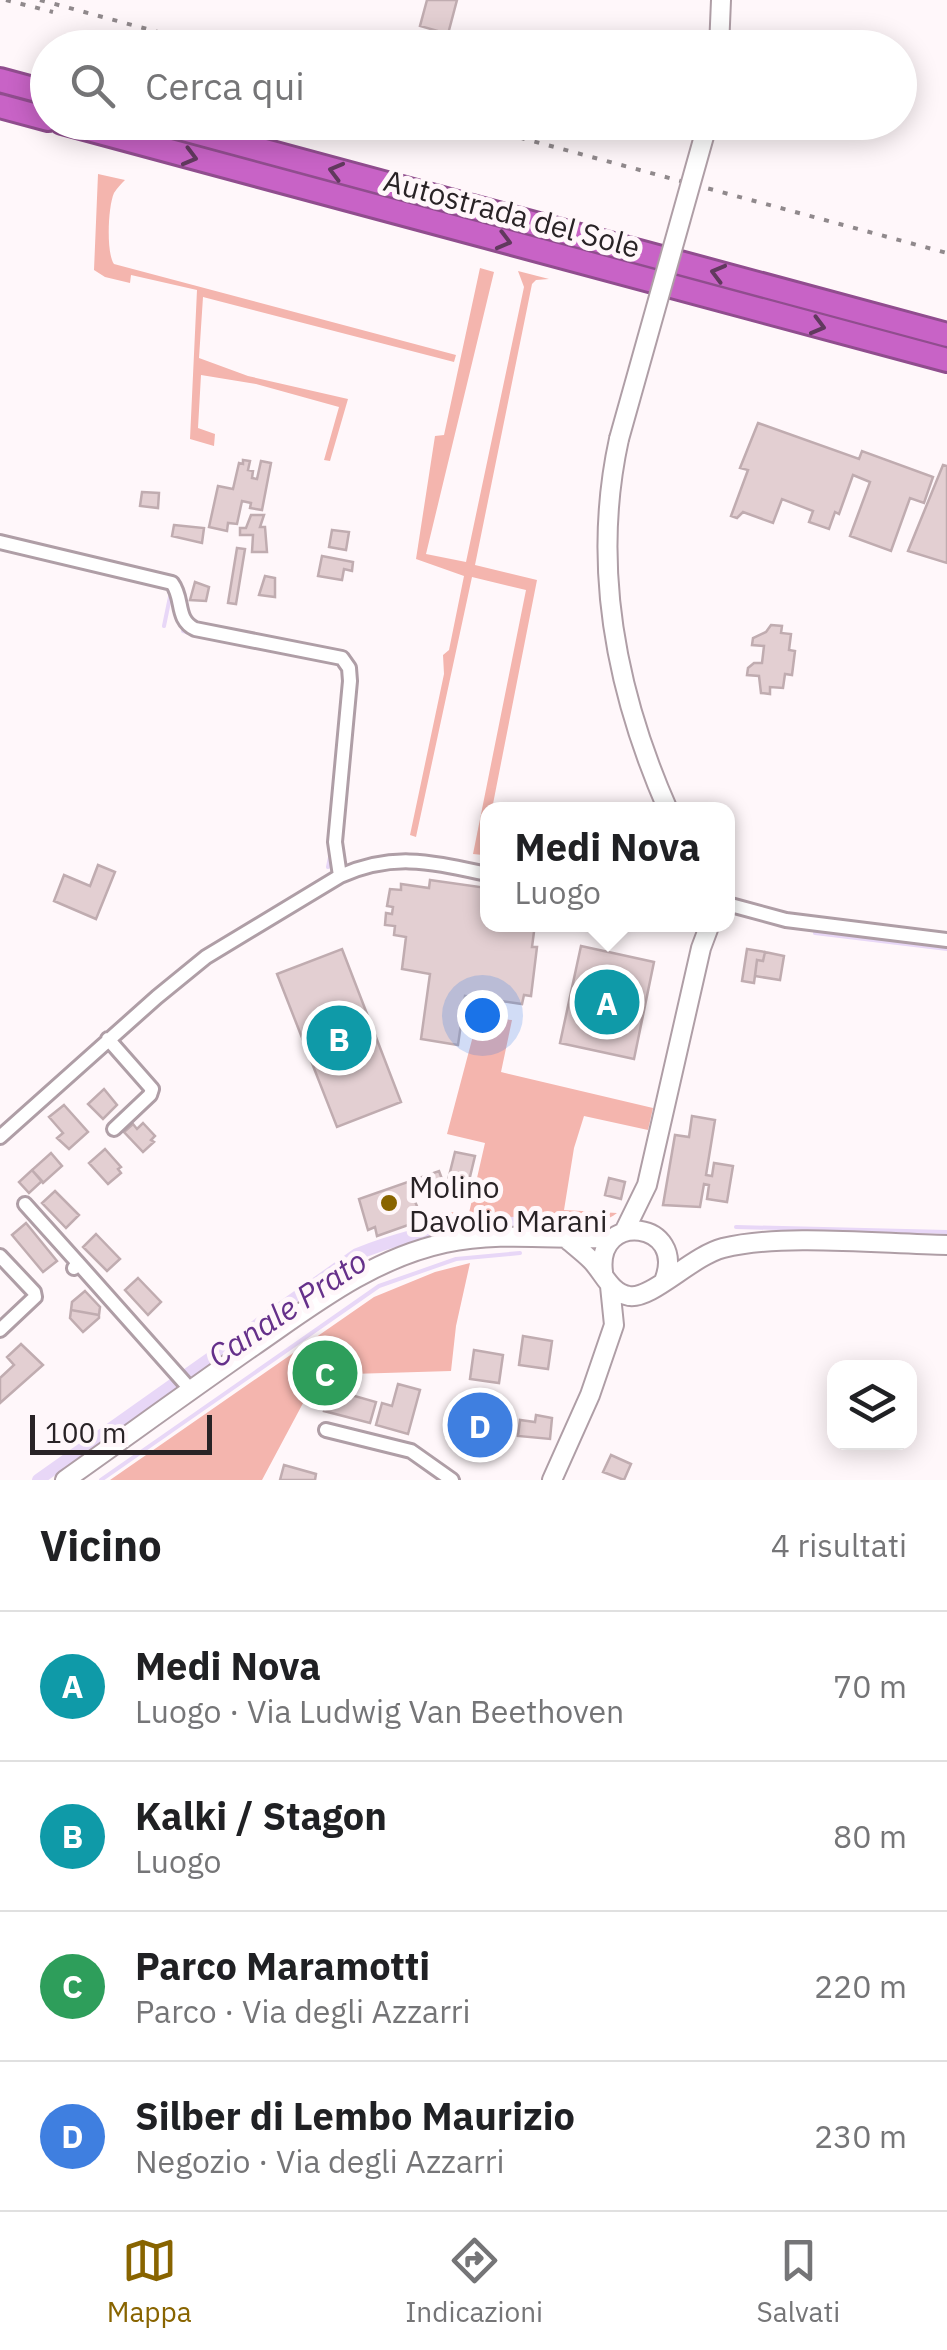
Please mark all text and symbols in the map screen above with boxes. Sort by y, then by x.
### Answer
search box [30,30,917,140]
icon: search [65,58,120,113]
text: Cerca qui [145,61,305,110]
one-way arrow [181,145,198,166]
street label: Autostrada del Sole [380,160,644,266]
one-way arrow [328,161,345,182]
one-way arrow [495,230,512,251]
one-way arrow [710,264,727,285]
one-way arrow [808,314,826,335]
popup [480,802,735,932]
text: Medi Nova [515,822,700,871]
text: Luogo [515,871,601,913]
pin: A [574,964,640,1040]
your location [457,990,508,1041]
pin: B [306,1000,372,1076]
place label: Molino Davolio Marani [409,1167,608,1240]
marker: Molino Davolio Marani [378,1192,400,1214]
water label: Canale Prato [200,1241,374,1375]
pin: C [292,1336,358,1410]
map controls [827,1360,917,1450]
button: layers [827,1360,917,1450]
pin: D [448,1388,512,1462]
scale bar [30,1410,212,1454]
text: 100 m [45,1414,126,1451]
text: Vicino [40,1518,162,1573]
text: 4 risultati [771,1524,907,1566]
text: Medi Nova [135,1641,321,1690]
text: A [62,1665,83,1707]
text: 70 m [833,1665,907,1707]
text: Luogo · Via Ludwig Van Beethoven [135,1690,624,1732]
text: Kalki / Stagon [135,1791,387,1840]
text: B [62,1815,83,1857]
text: 80 m [833,1815,907,1857]
text: Luogo [135,1840,221,1882]
text: Parco Maramotti [135,1941,430,1990]
text: C [62,1965,83,2007]
text: 220 m [814,1965,907,2007]
text: Parco · Via degli Azzarri [135,1990,471,2032]
text: Silber di Lembo Maurizio [135,2091,575,2140]
text: D [61,2115,84,2157]
text: 230 m [814,2115,907,2157]
text: Negozio · Via degli Azzarri [135,2140,504,2182]
tab: Mappa [107,2233,192,2330]
tab: Indicazioni [405,2233,543,2330]
tab: Salvati [756,2233,840,2330]

